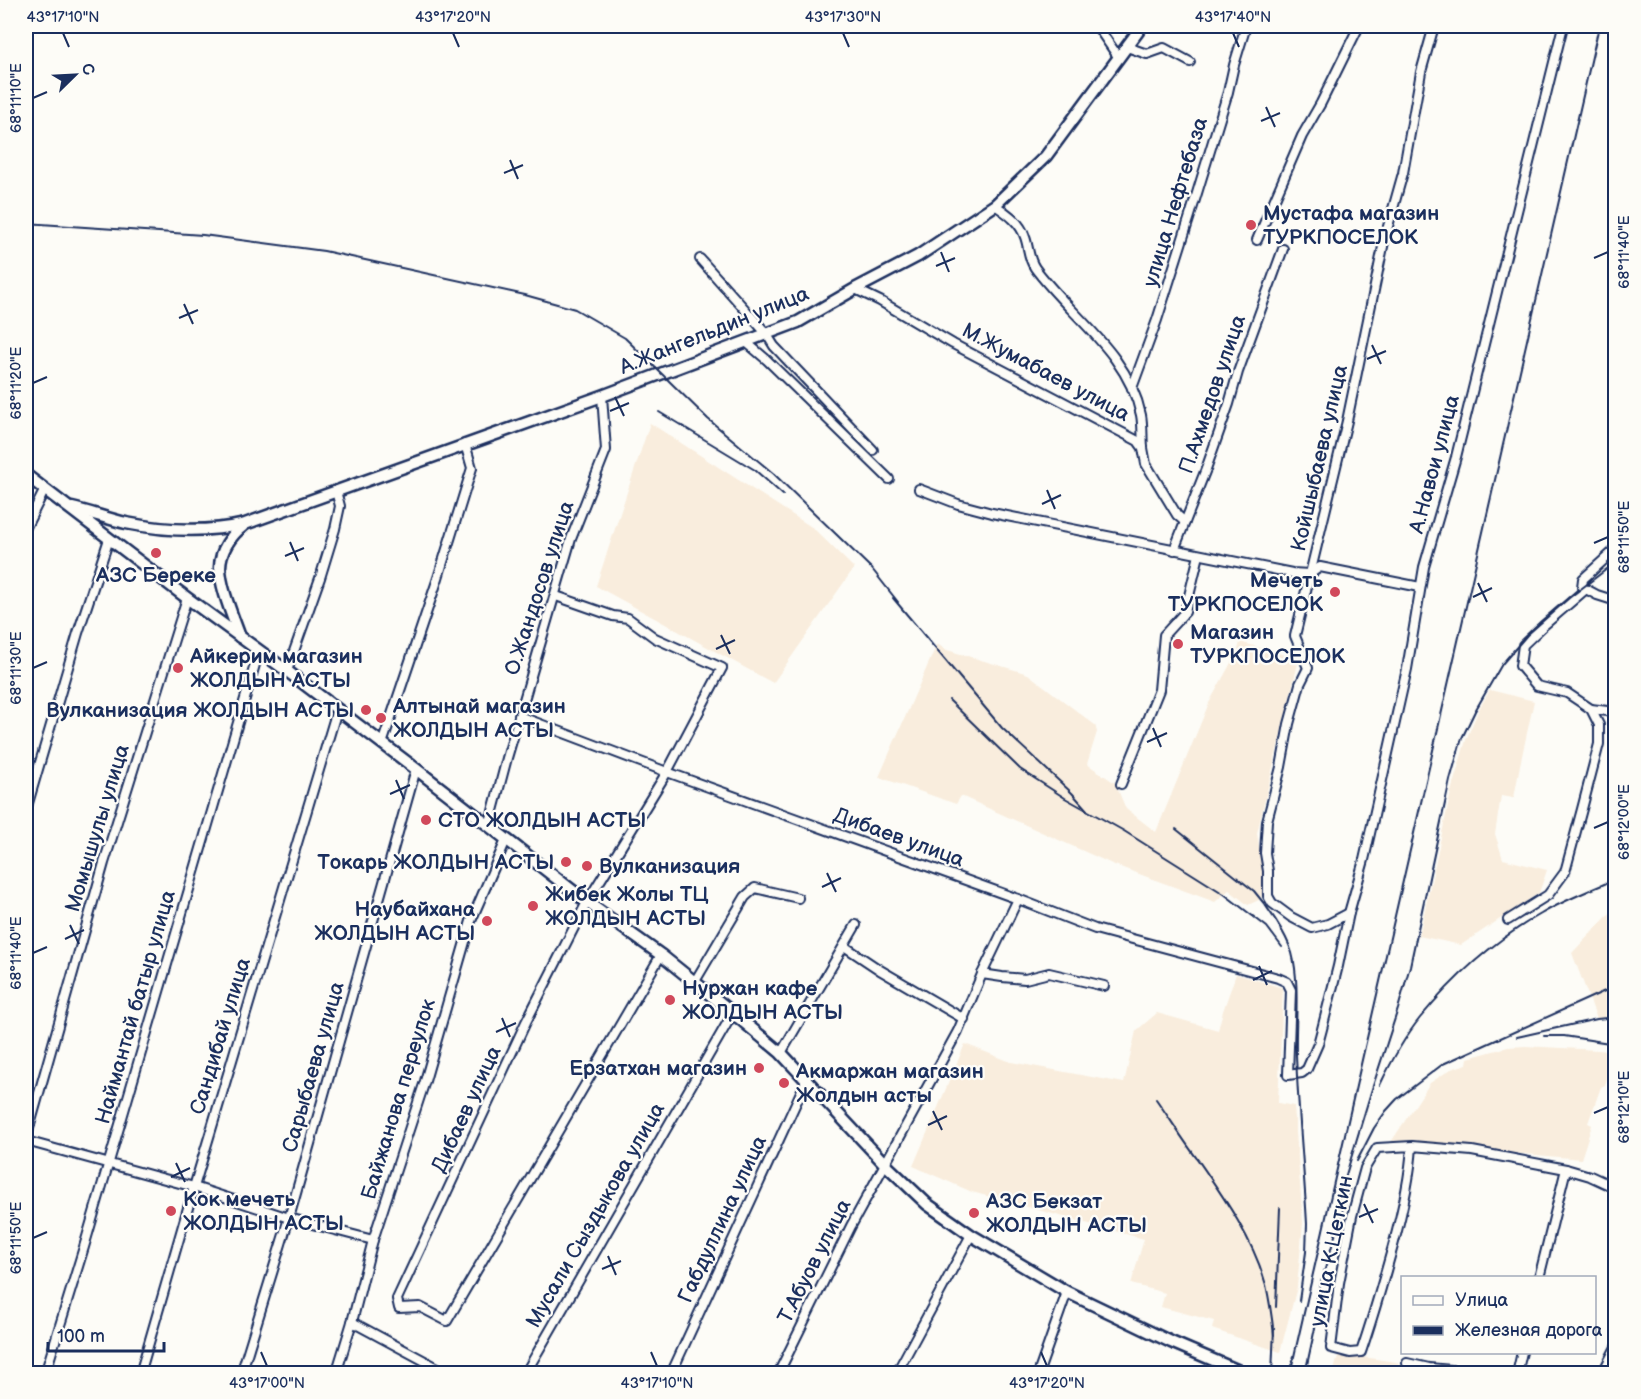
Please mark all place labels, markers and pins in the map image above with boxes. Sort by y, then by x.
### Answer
place label: Мустафа магазин ТУРКПОСЕЛОК [1263,201,1439,250]
marker: Мустафа магазин ТУРКПОСЕЛОК [1244,218,1258,232]
marker: АЗС Береке [149,546,163,560]
place label: АЗС Береке [95,563,216,588]
place label: Мечеть ТУРКПОСЕЛОК [1168,568,1324,617]
marker: Мечеть ТУРКПОСЕЛОК [1328,585,1342,599]
place label: Магазин ТУРКПОСЕЛОК [1190,620,1346,669]
marker: Магазин ТУРКПОСЕЛОК [1171,637,1185,651]
place label: Айкерим магазин ЖОЛДЫН АСТЫ [189,644,363,693]
marker: Айкерим магазин ЖОЛДЫН АСТЫ [171,661,185,675]
place label: Алтынай магазин ЖОЛДЫН АСТЫ [392,694,566,743]
place label: Вулканизация ЖОЛДЫН АСТЫ [46,698,354,723]
marker: Вулканизация ЖОЛДЫН АСТЫ [359,703,373,717]
marker: Алтынай магазин ЖОЛДЫН АСТЫ [374,711,388,725]
place label: СТО ЖОЛДЫН АСТЫ [438,808,646,833]
marker: СТО ЖОЛДЫН АСТЫ [419,813,433,827]
place label: Токарь ЖОЛДЫН АСТЫ [317,850,554,875]
place label: Вулканизация [599,854,740,879]
marker: Токарь ЖОЛДЫН АСТЫ [559,855,573,869]
marker: Вулканизация [580,859,594,873]
place label: Жибек Жолы ТЦ ЖОЛДЫН АСТЫ [545,882,709,931]
place label: Наубайхана ЖОЛДЫН АСТЫ [314,897,476,946]
marker: Жибек Жолы ТЦ ЖОЛДЫН АСТЫ [526,899,540,913]
marker: Наубайхана ЖОЛДЫН АСТЫ [480,914,494,928]
place label: Нуржан кафе ЖОЛДЫН АСТЫ [682,976,843,1025]
marker: Нуржан кафе ЖОЛДЫН АСТЫ [663,993,677,1007]
place label: Ерзатхан магазин [569,1056,747,1081]
place label: Акмаржан магазин Жолдын асты [795,1059,984,1108]
marker: Ерзатхан магазин [752,1061,766,1075]
marker: Акмаржан магазин Жолдын асты [777,1076,791,1090]
place label: Кок мечеть ЖОЛДЫН АСТЫ [183,1187,344,1236]
place label: АЗС Бекзат ЖОЛДЫН АСТЫ [985,1189,1147,1238]
marker: Кок мечеть ЖОЛДЫН АСТЫ [164,1204,178,1218]
marker: АЗС Бекзат ЖОЛДЫН АСТЫ [967,1206,981,1220]

